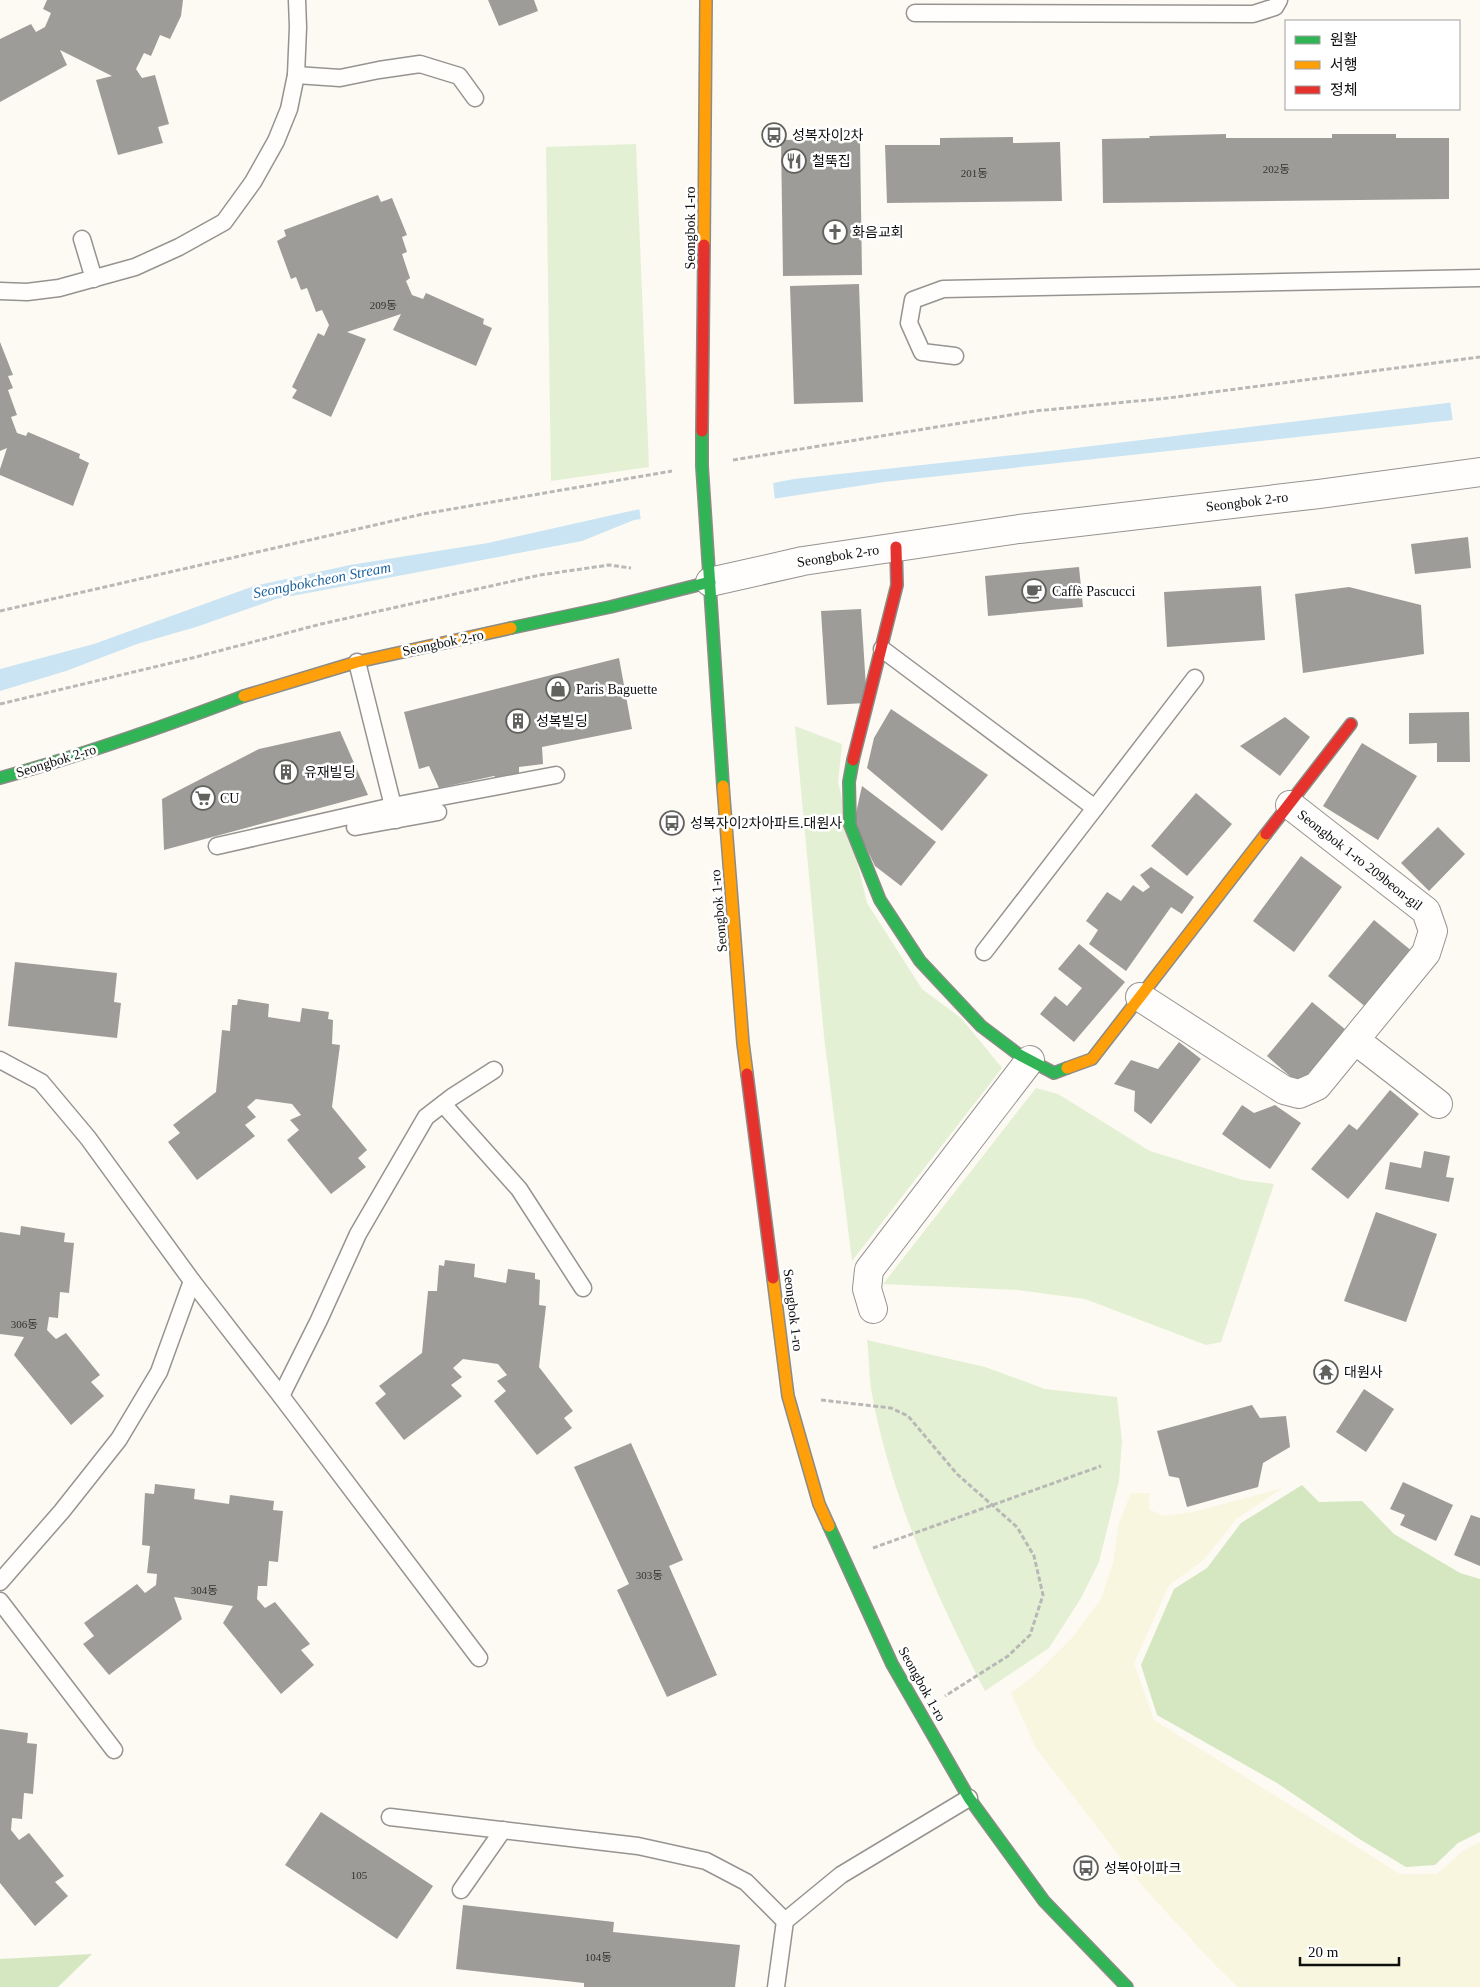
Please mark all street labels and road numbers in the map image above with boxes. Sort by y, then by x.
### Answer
street label: Seongbok 1-ro [683,187,698,269]
street label: Seongbok 2-ro [1205,490,1289,514]
street label: Seongbok 2-ro [796,542,880,570]
street label: Seongbok 2-ro [401,627,485,659]
street label: Seongbok 2-ro [14,742,98,780]
street label: Seongbok 1-ro 209beon-gil [1295,807,1425,913]
street label: Seongbok 1-ro [708,869,730,953]
street label: Seongbok 1-ro [781,1268,805,1352]
street label: Seongbok 1-ro [895,1644,949,1724]

